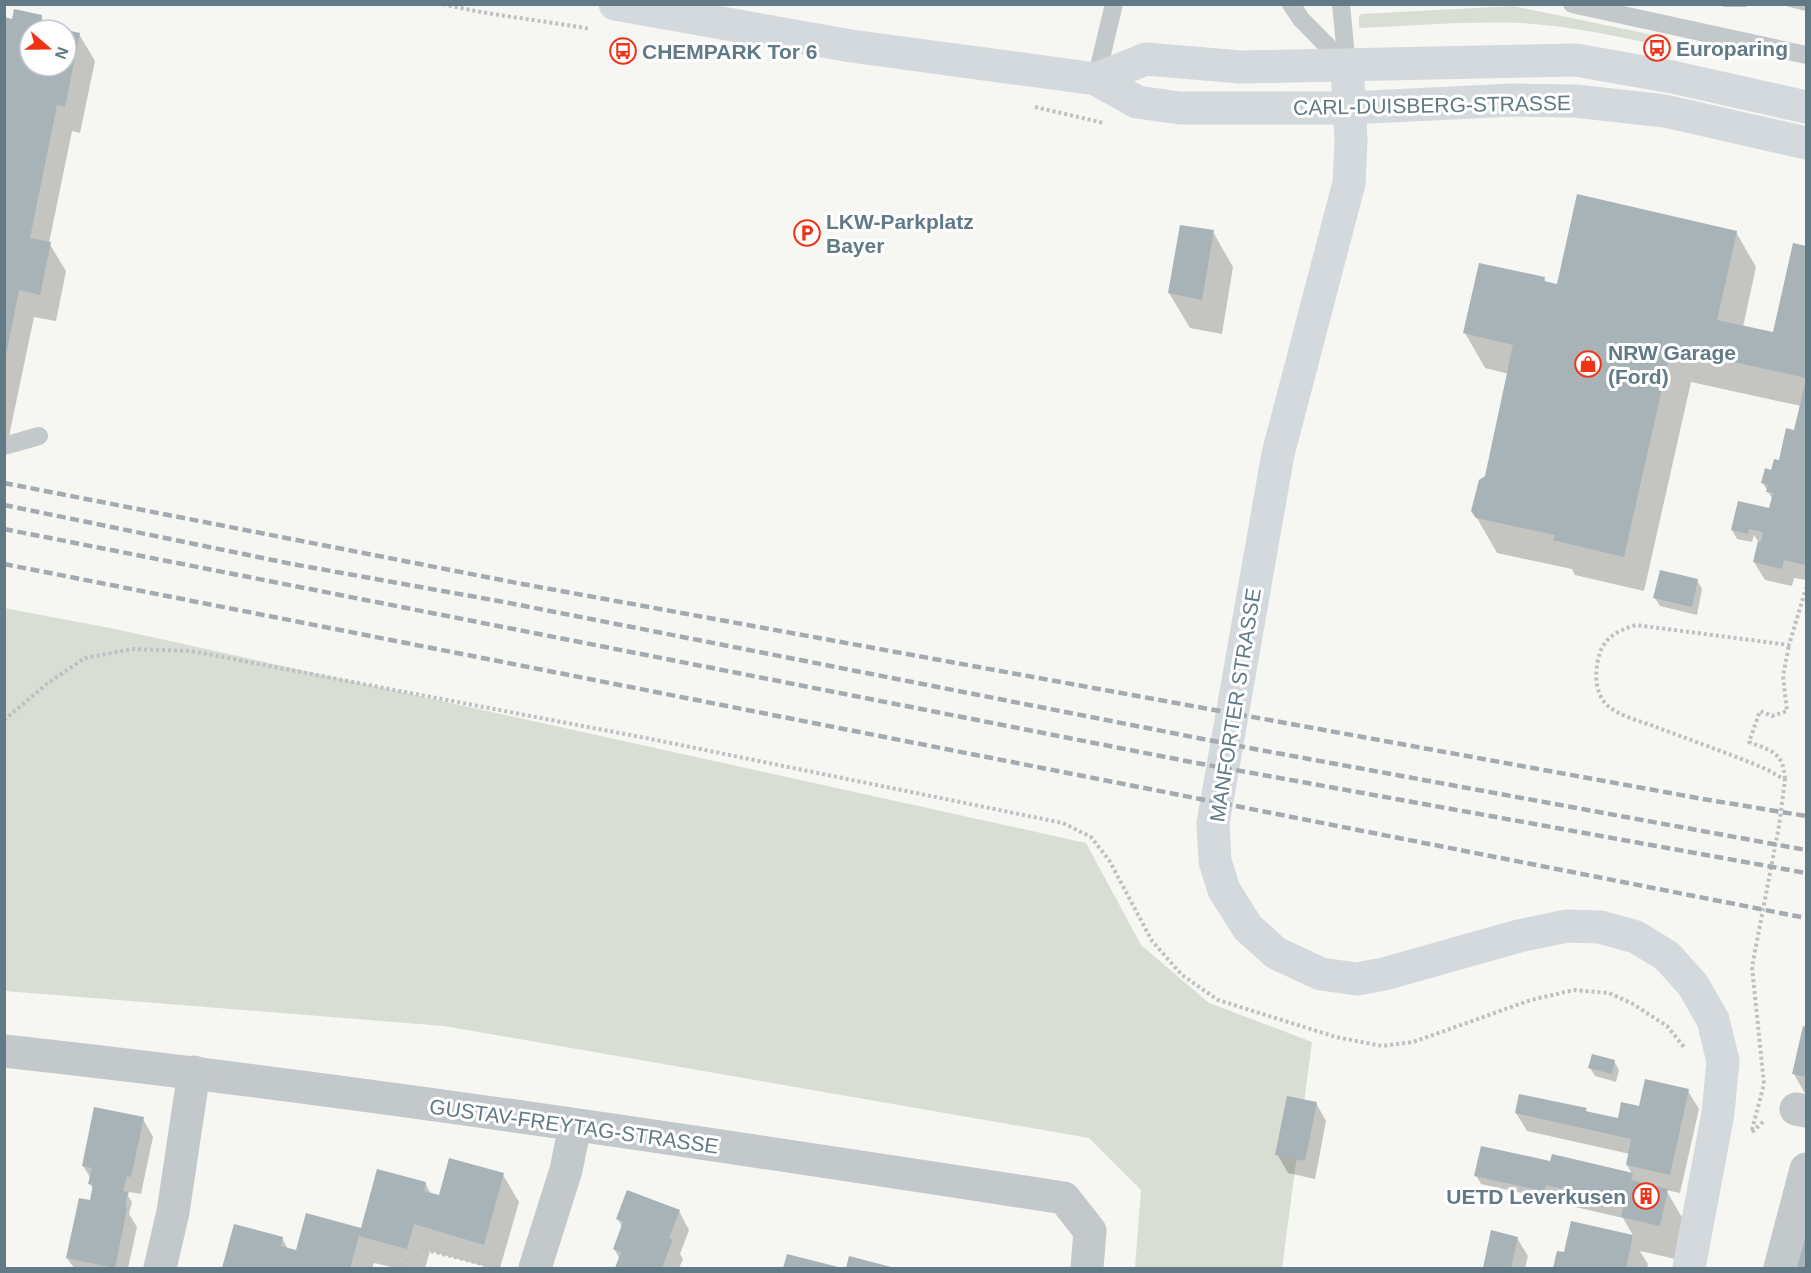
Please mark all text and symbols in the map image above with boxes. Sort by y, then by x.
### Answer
north arrow [18,18,78,78]
bus stop icon: Europaring [1642,33,1672,63]
bus stop icon: CHEMPARK Tor 6 [608,36,638,66]
place label: Europaring [1676,37,1788,60]
place label: CHEMPARK Tor 6 [642,40,817,63]
text: N [52,45,72,61]
street label: CARL-DUISBERG-STRASSE [1293,91,1571,119]
place label: LKW-Parkplatz Bayer [826,210,974,257]
parking icon: LKW-Parkplatz Bayer [792,218,822,248]
place label: NRW Garage (Ford) [1608,341,1736,388]
shop icon: NRW Garage (Ford) [1573,349,1603,379]
street label: MANFORTER STRASSE [1205,586,1265,824]
street label: GUSTAV-FREYTAG-STRASSE [428,1094,720,1158]
building icon: UETD Leverkusen [1631,1181,1661,1211]
place label: UETD Leverkusen [1446,1185,1626,1208]

